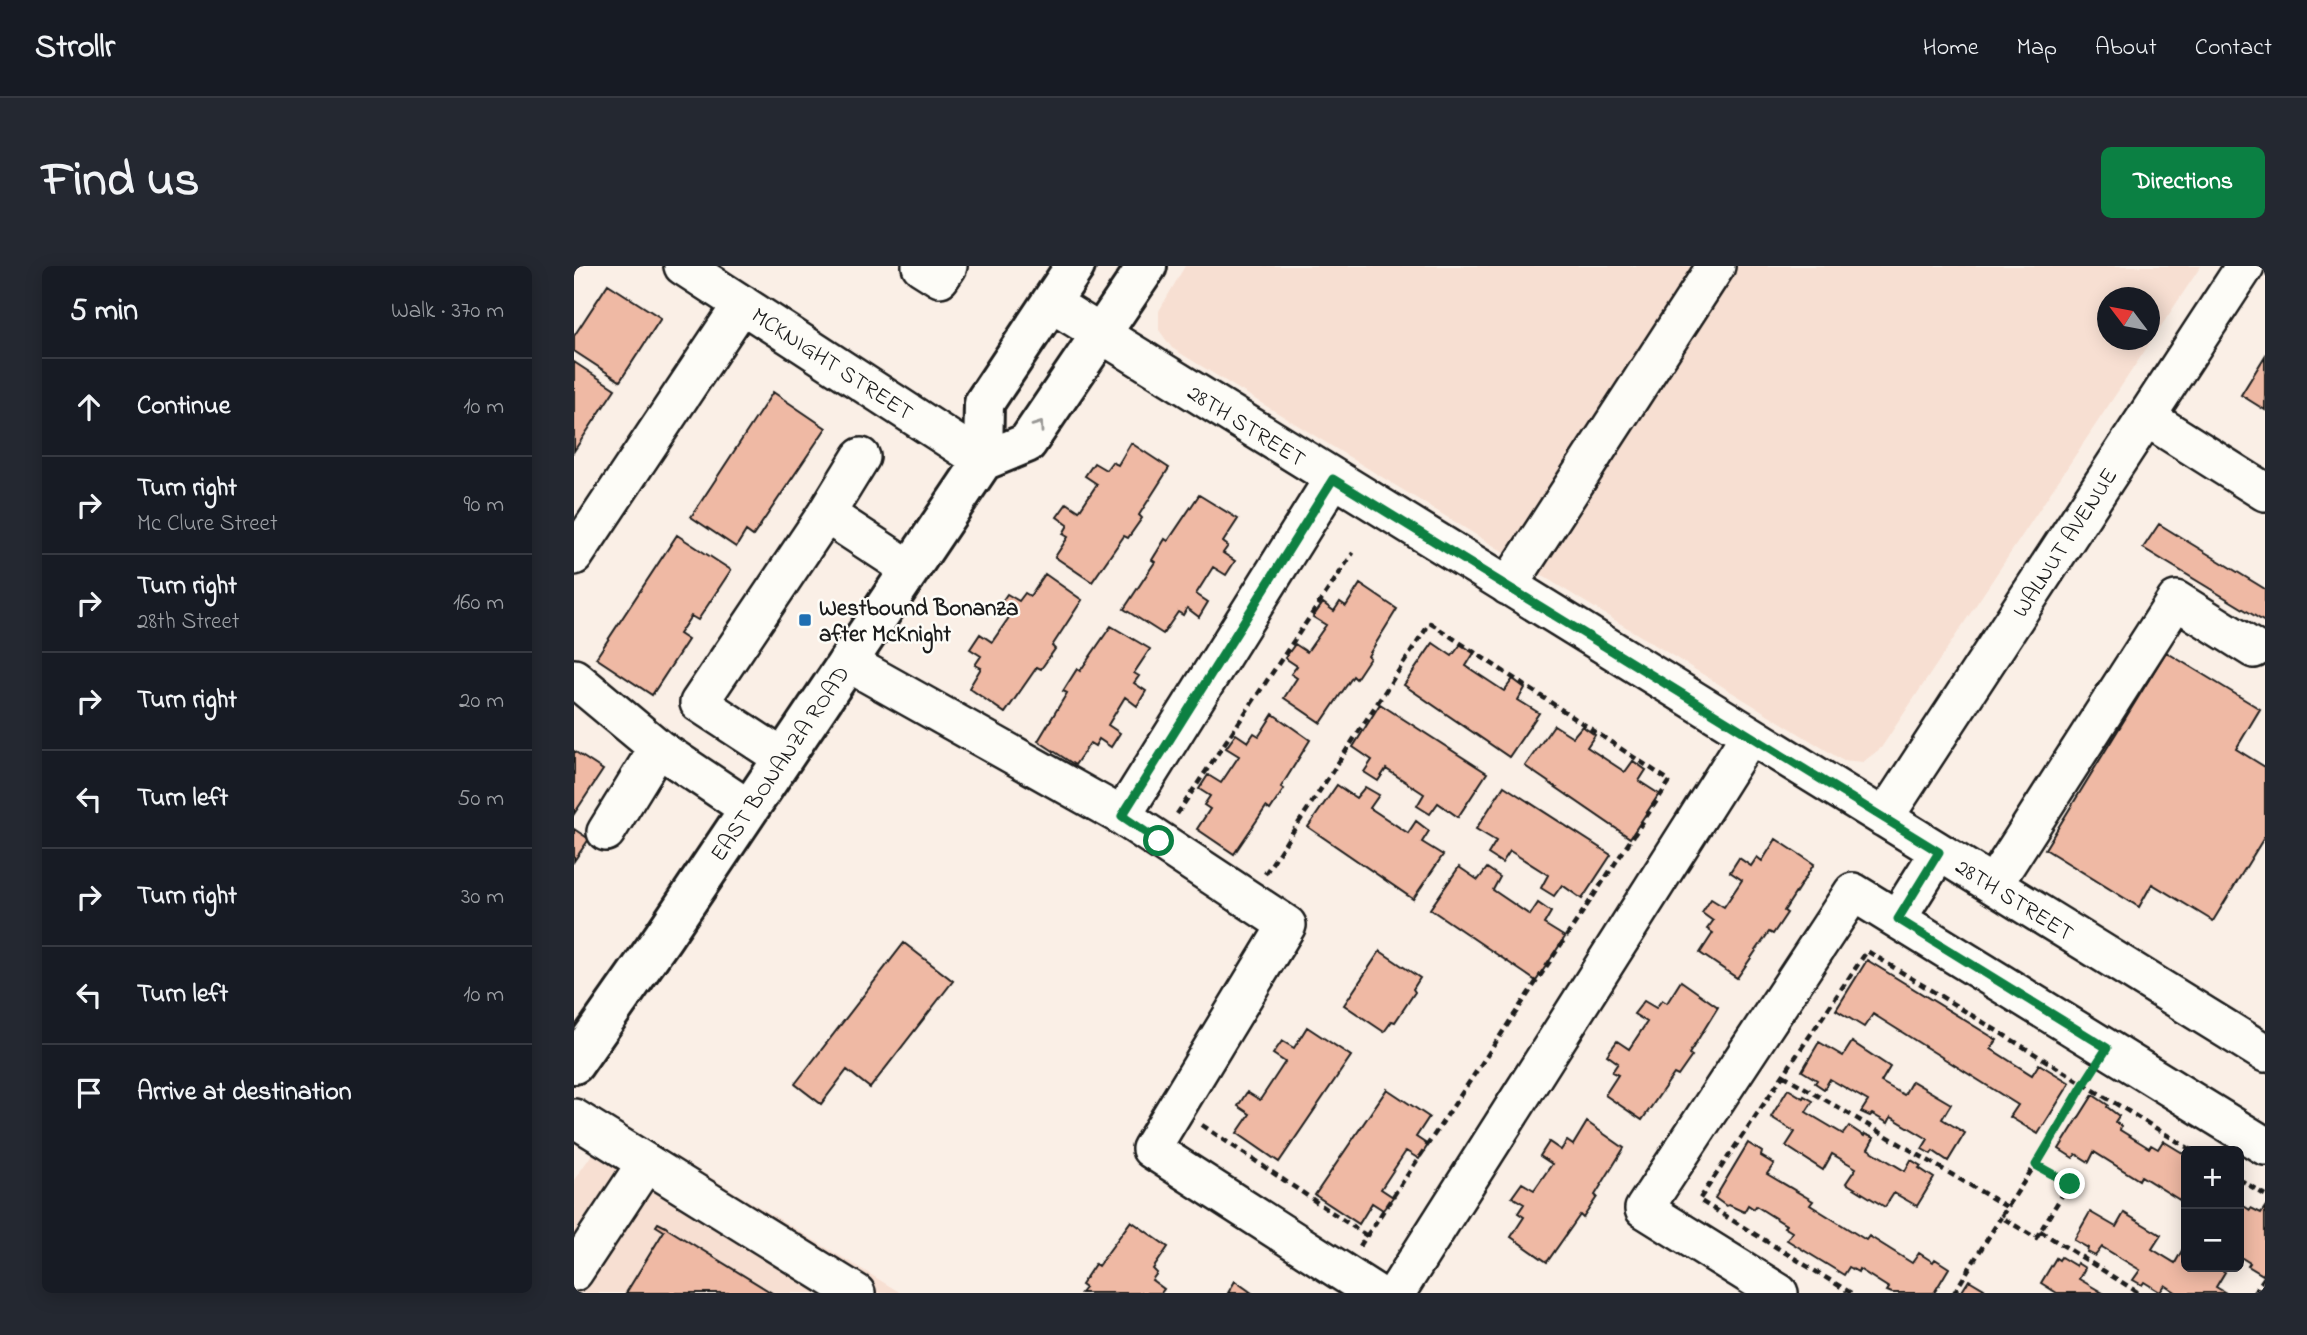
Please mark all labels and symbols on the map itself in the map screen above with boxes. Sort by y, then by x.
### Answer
north arrow [2097,287,2160,350]
street label: MCKNIGHT STREET [744,300,919,430]
street label: 28TH STREET [1180,378,1311,477]
one-way arrow [1031,421,1043,434]
street label: WALNUT AVENUE [2005,462,2127,625]
place label: Westbound Bonanza after McKnight [819,593,1018,654]
marker: Westbound Bonanza after McKnight [797,612,813,628]
street label: EAST BONANZA ROAD [703,660,859,869]
route start [1143,825,1174,856]
street label: 28TH STREET [1948,852,2079,951]
route end [2054,1168,2085,1199]

